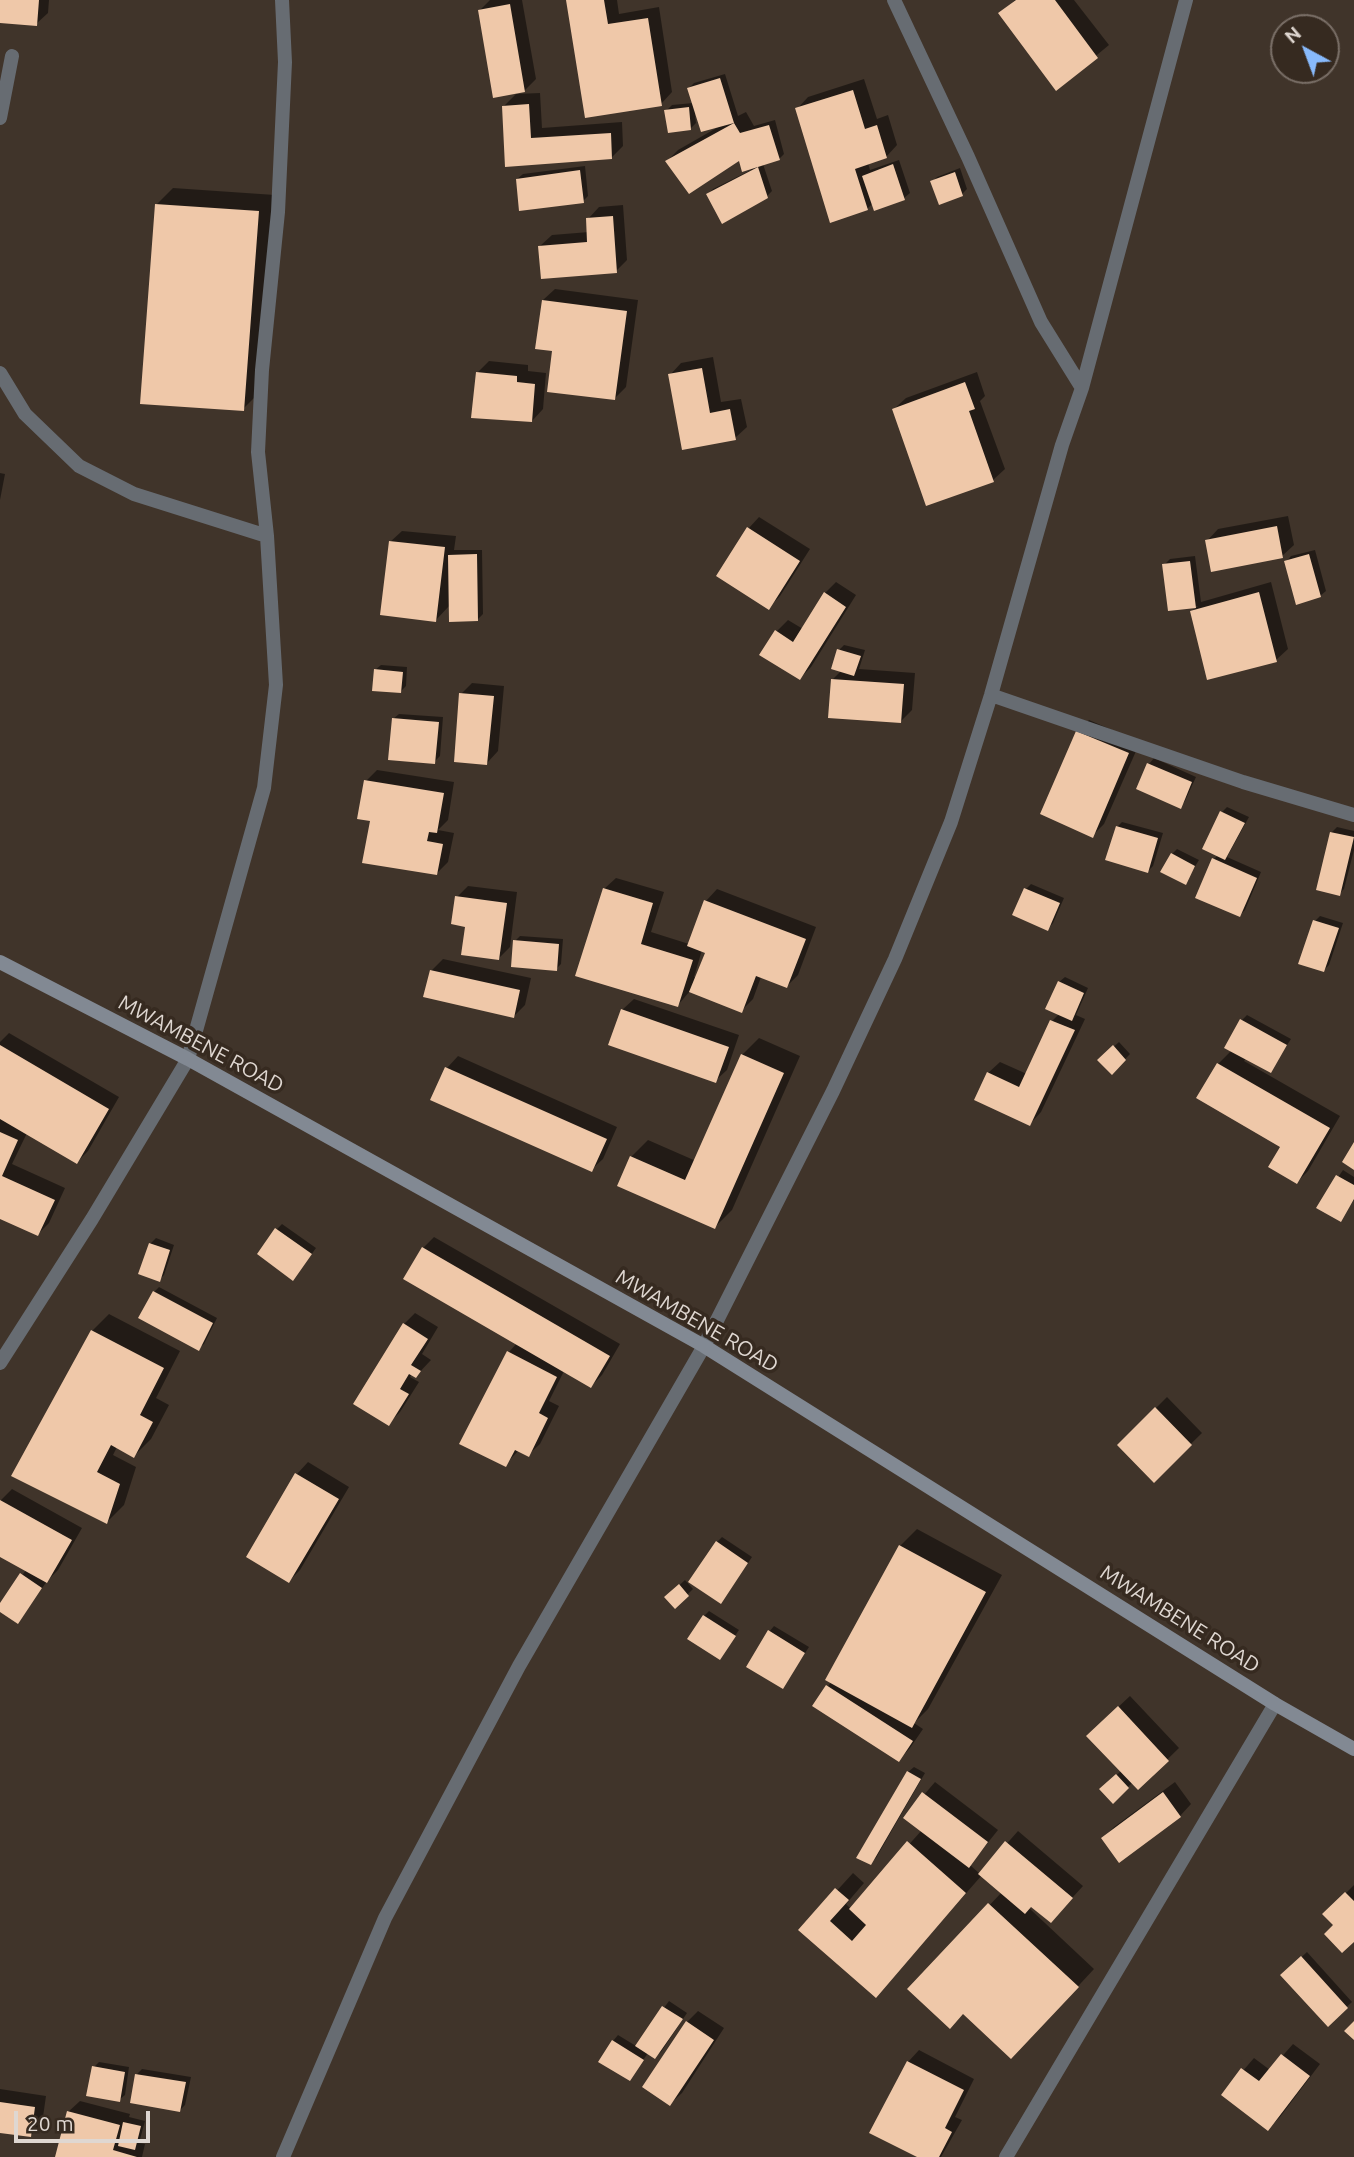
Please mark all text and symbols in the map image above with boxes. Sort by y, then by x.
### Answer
north arrow [1270,14,1340,84]
text: N [1280,22,1305,48]
street label: MWAMBENE ROAD [114,990,288,1098]
street label: MWAMBENE ROAD [611,1264,783,1378]
street label: MWAMBENE ROAD [1095,1560,1265,1678]
scale bar [18,2098,154,2142]
text: 20 m [27,2111,74,2135]

